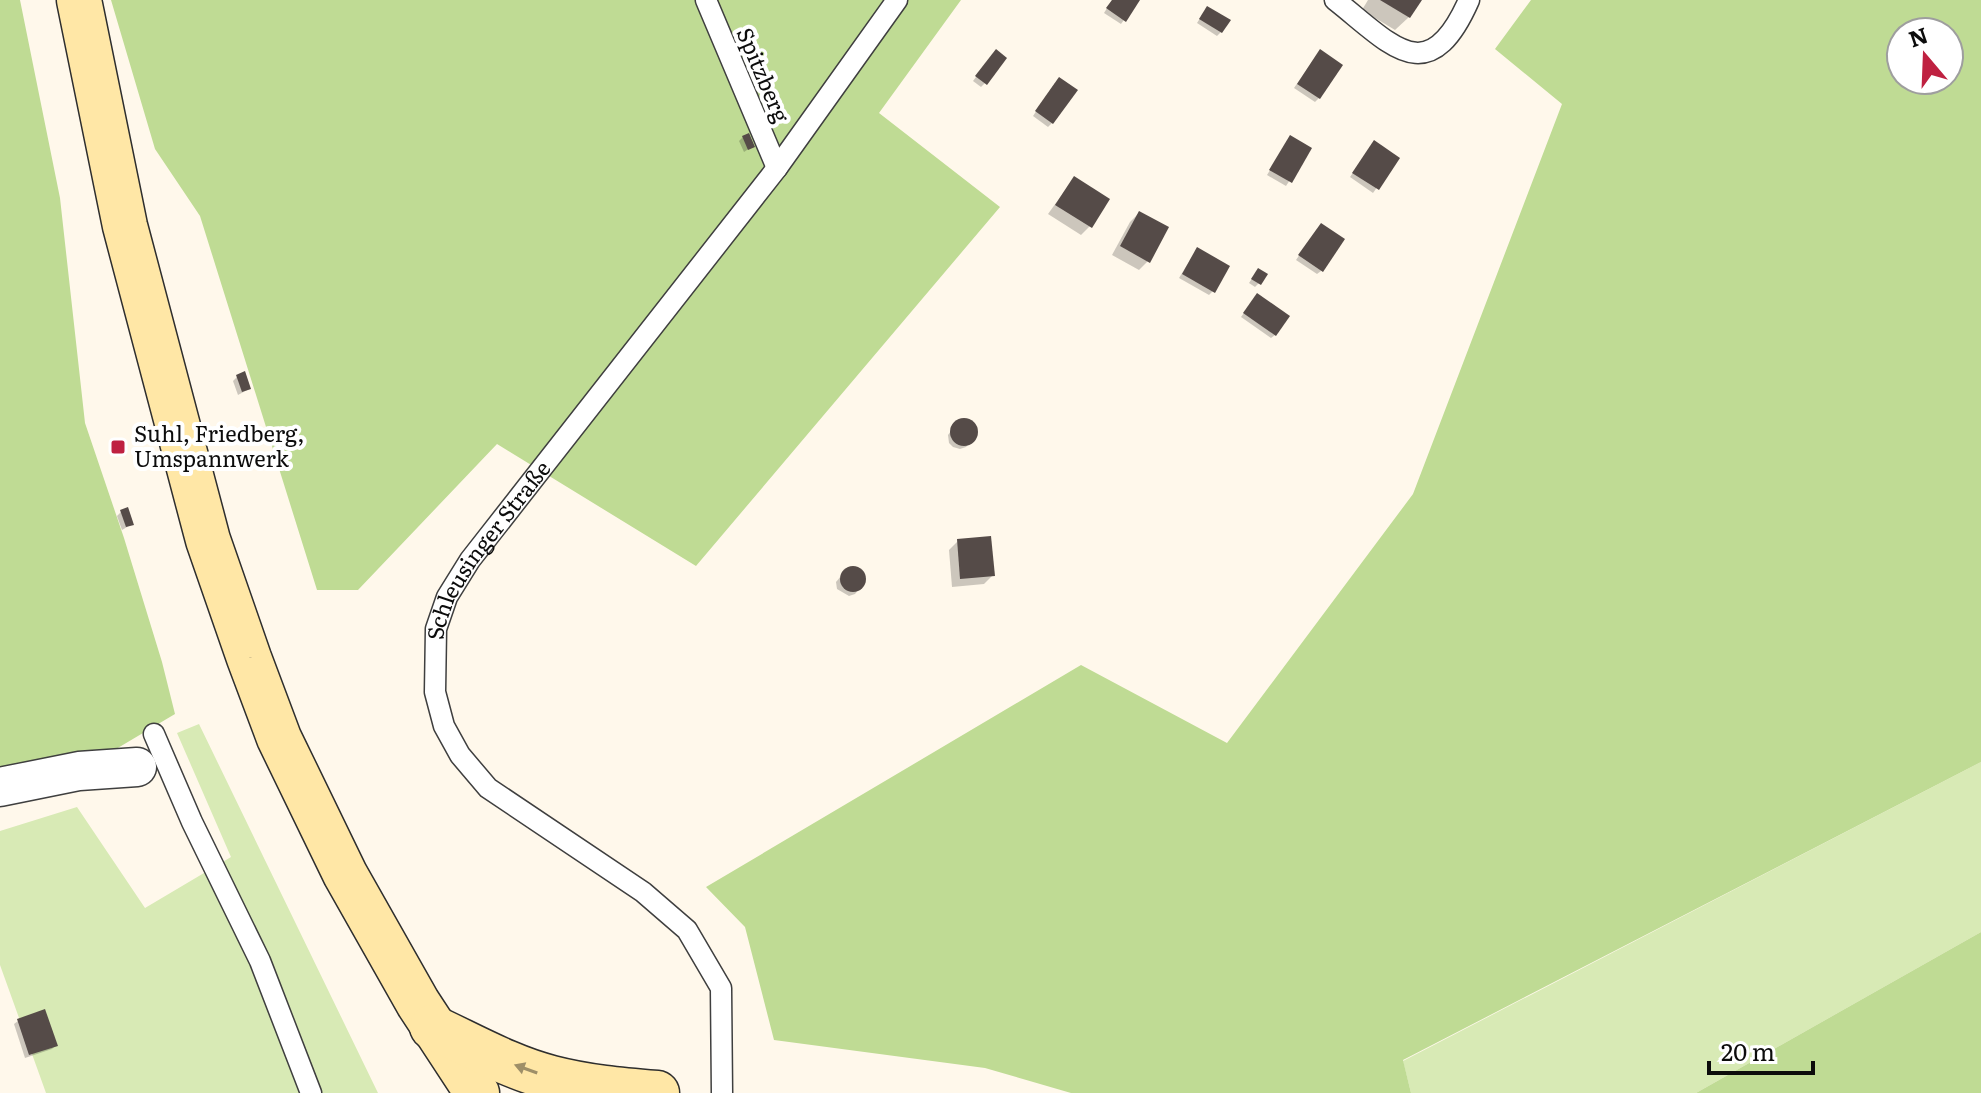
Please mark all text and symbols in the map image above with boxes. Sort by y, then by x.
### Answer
north arrow [1885,16,1965,96]
text: N [1904,17,1932,54]
street label: Spitzberg [730,22,799,128]
place label: Suhl, Friedberg, Umspannwerk [134,416,305,474]
marker: Suhl, Friedberg, Umspannwerk [109,438,127,456]
street label: Schleusinger Straße [418,453,557,640]
scale bar [1709,1025,1813,1075]
text: 20 m [1721,1033,1775,1068]
one-way arrow [514,1062,538,1074]

